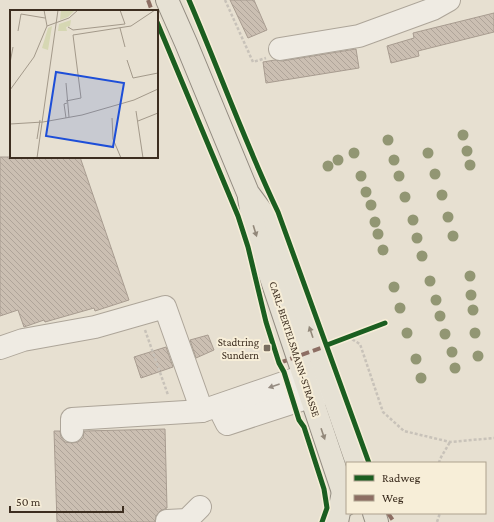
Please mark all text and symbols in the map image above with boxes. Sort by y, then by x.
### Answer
inset map [10,10,158,158]
one-way arrow [252,225,258,237]
street label: CARL-BERTELSMANN-STRASSE [267,280,323,418]
one-way arrow [308,326,314,338]
place label: Stadtring Sundern [218,336,260,361]
marker: Stadtring Sundern [262,343,272,353]
one-way arrow [268,384,280,390]
one-way arrow [320,428,326,440]
legend [346,462,486,514]
text: Radweg [382,471,420,485]
scale bar [10,488,123,514]
text: Weg [382,491,404,505]
text: 50 m [16,495,41,509]

